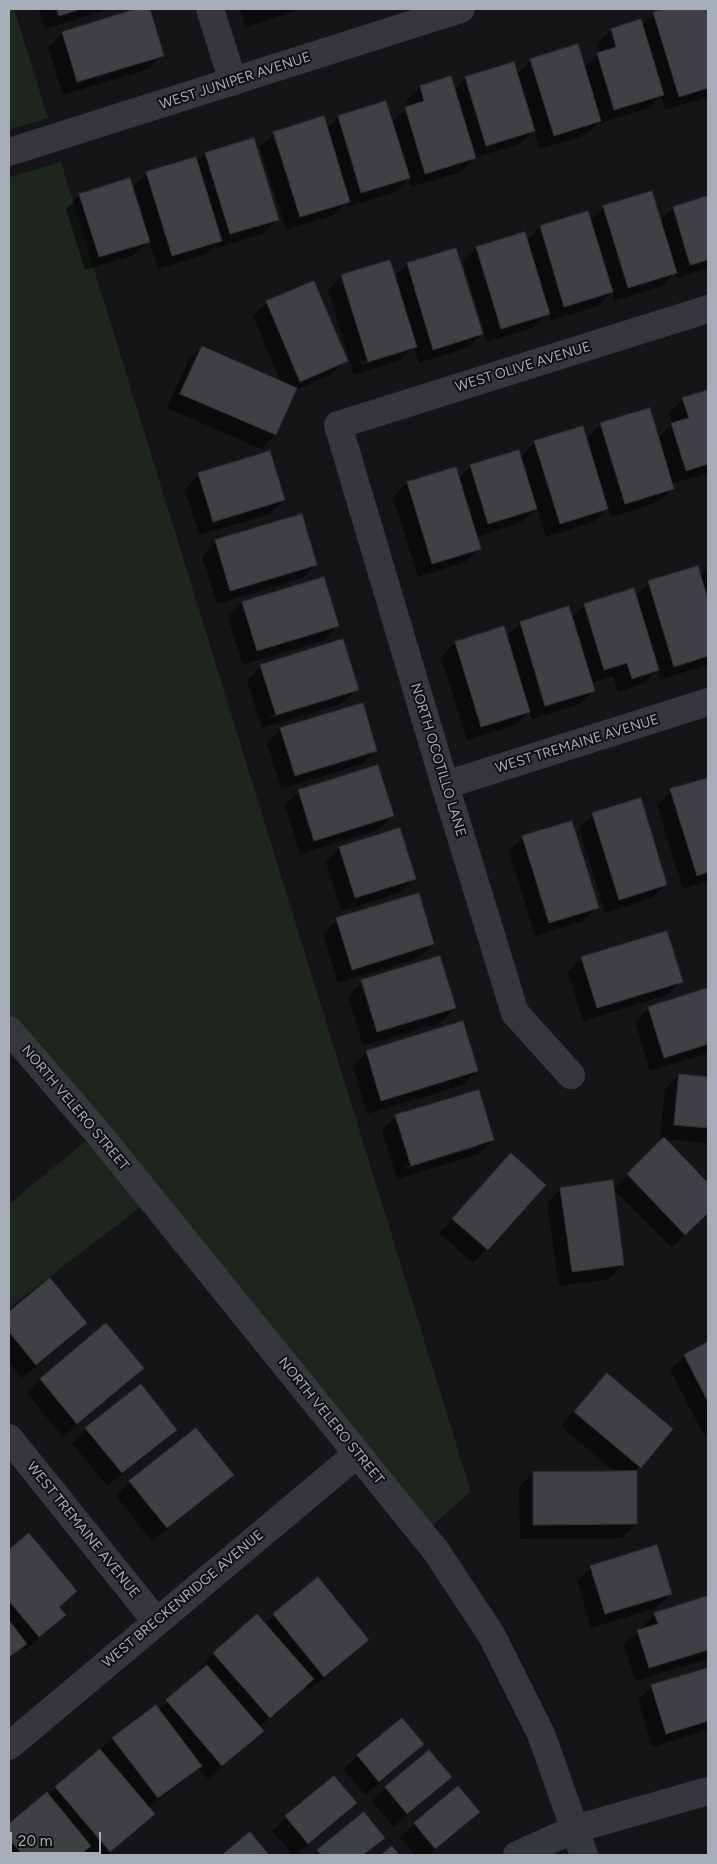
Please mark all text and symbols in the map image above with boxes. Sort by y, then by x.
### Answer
street label: WEST JUNIPER AVENUE [157,49,313,113]
street label: WEST OLIVE AVENUE [453,338,593,396]
street label: NORTH OCOTILLO LANE [407,681,469,839]
street label: WEST TREMAINE AVENUE [493,711,661,777]
street label: NORTH VELERO STREET [18,1042,132,1174]
street label: NORTH VELERO STREET [275,1354,387,1488]
street label: WEST TREMAINE AVENUE [23,1459,143,1601]
street label: WEST BRECKENRIDGE AVENUE [99,1527,267,1671]
scale bar [12,1822,104,1854]
text: 20 m [18,1832,52,1850]

